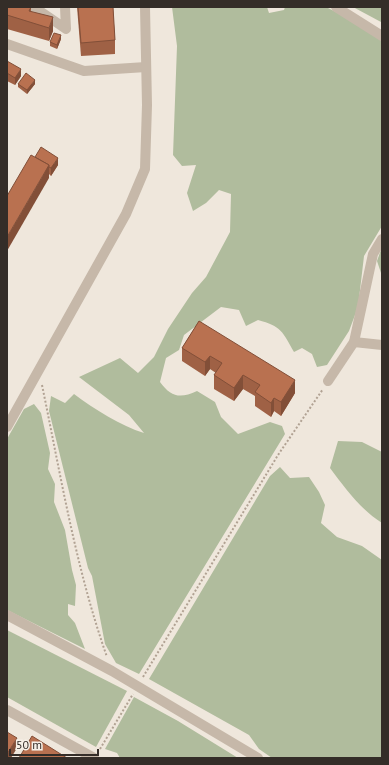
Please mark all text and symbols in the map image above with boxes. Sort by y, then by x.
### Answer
scale bar [10,731,98,757]
text: 50 m [16,737,42,752]

